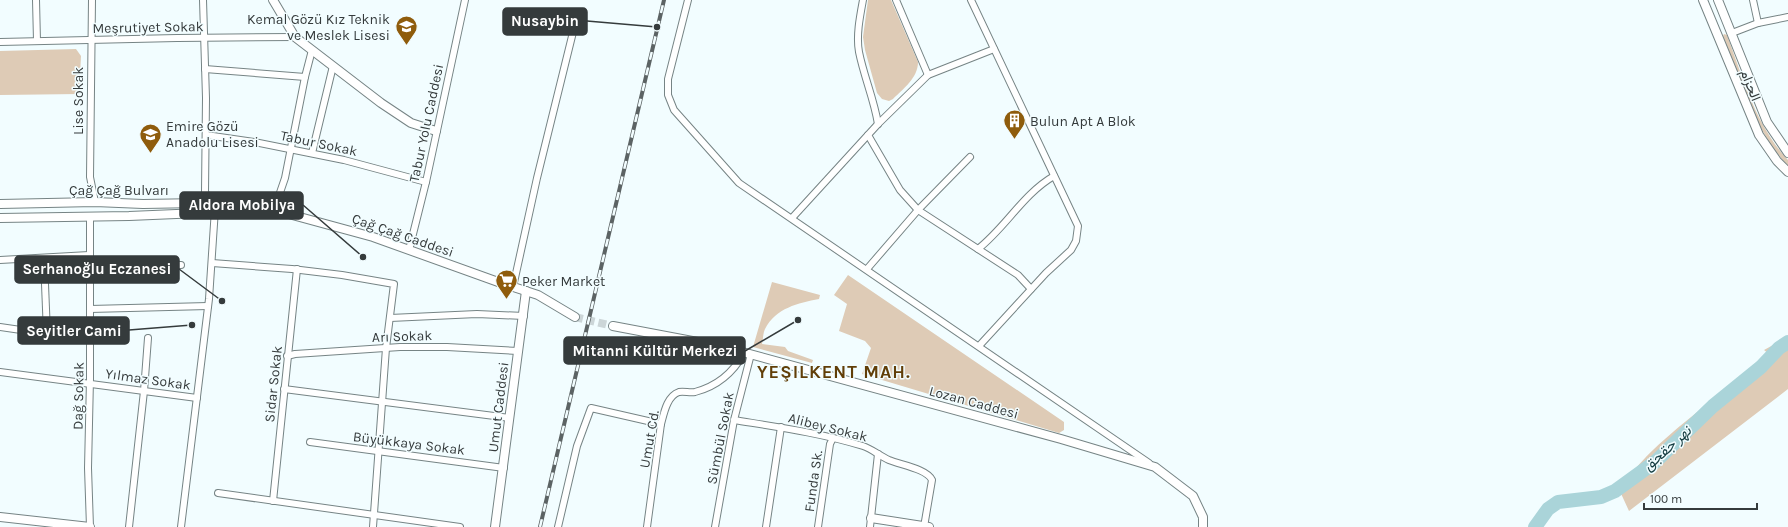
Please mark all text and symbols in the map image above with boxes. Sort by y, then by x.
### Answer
callout: Nusaybin [503,8,587,35]
place label: Kemal Gözü Kız Teknik ve Meslek Lisesi [247,11,390,44]
text: Nusaybin [511,12,579,30]
school or university icon: Kemal Gözü Kız Teknik ve Meslek Lisesi [393,14,419,47]
street label: Meşrutiyet Sokak [92,18,204,37]
street label: Tabur Yolu Caddesi [406,62,447,184]
street label: Lise Sokak [70,67,87,135]
street label: الحزام [1737,67,1765,104]
building icon: Bulun Apt A Blok [1001,108,1027,141]
place label: Bulun Apt A Blok [1030,113,1136,130]
place label: Emire Gözü Anadolu Lisesi [166,118,259,151]
school or university icon: Emire Gözü Anadolu Lisesi [137,121,163,154]
street label: Tabur Sokak [279,127,359,160]
street label: Çağ Çağ Bulvarı [69,182,169,199]
callout: Aldora Mobilya [180,192,303,219]
text: Aldora Mobilya [189,196,295,214]
street label: Çağ Çağ Caddesi [350,210,456,261]
callout: Serhanoğlu Eczanesi [15,256,179,283]
text: Serhanoğlu Eczanesi [23,260,171,278]
supermarket icon: Peker Market [493,268,519,301]
place label: Peker Market [522,273,605,290]
callout: Seyitler Cami [18,317,129,344]
text: Seyitler Cami [26,322,122,340]
street label: Arı Sokak [372,327,433,346]
callout: Mitanni Kültür Merkezi [564,337,745,364]
text: Mitanni Kültür Merkezi [572,342,738,360]
street label: Sidar Sokak [261,345,286,423]
street label: Umut Caddesi [485,361,512,453]
district label: YEŞILKENT MAH. [757,361,911,383]
street label: Dağ Sokak [69,362,88,430]
street label: Yılmaz Sokak [104,365,192,394]
street label: Lozan Caddesi [927,382,1020,423]
street label: Sümbül Sokak [703,390,738,486]
street label: Umut Cd. [636,408,663,469]
street label: Alibey Sokak [786,409,869,446]
water label: نهر جقجق [1639,421,1695,474]
street label: Büyükkaya Sokak [352,428,466,459]
street label: Funda Sk. [801,449,826,513]
scale bar [1644,485,1757,511]
text: 100 m [1650,492,1682,506]

